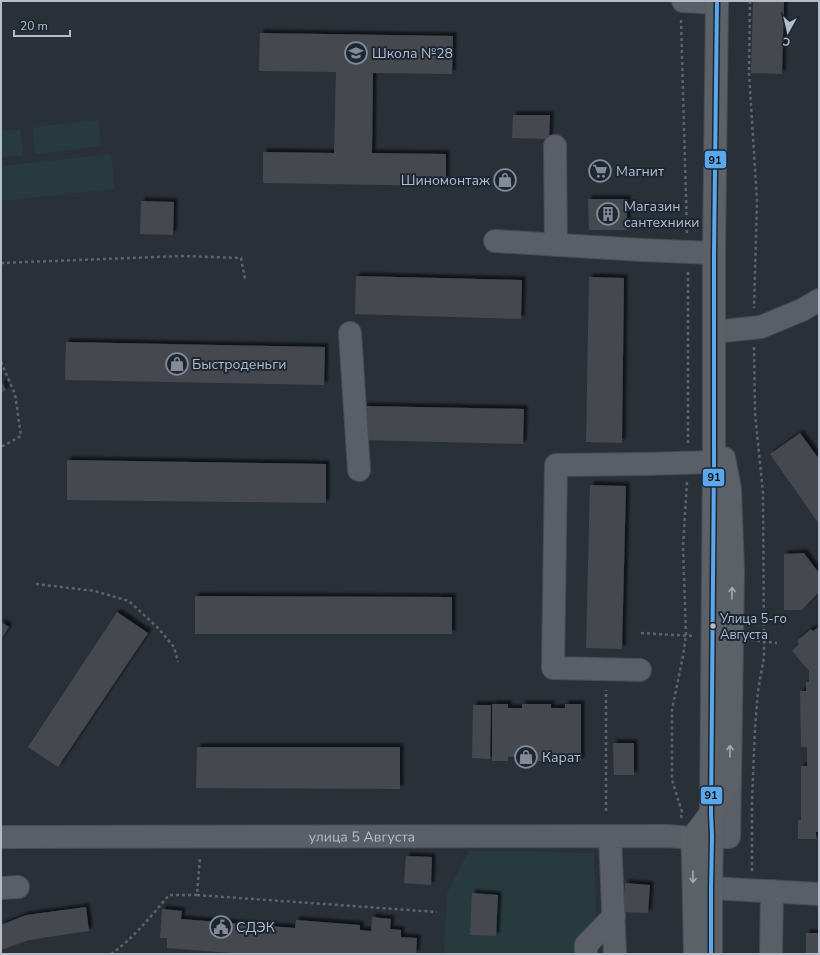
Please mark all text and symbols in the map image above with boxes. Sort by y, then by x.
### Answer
scale bar [14,12,70,38]
north arrow [768,12,808,52]
text: 20 m [20,18,48,34]
text: С [781,33,791,49]
school or university icon: Школа №28 [343,40,369,66]
place label: Школа №28 [372,44,453,63]
line badge: 91 [704,150,727,169]
text: 91 [708,153,722,168]
supermarket icon: Магнит [587,158,613,184]
place label: Магнит [616,162,665,181]
shop icon: Шиномонтаж [492,167,518,193]
place label: Шиномонтаж [401,171,490,190]
place label: Магазин сантехники [624,197,699,232]
building icon: Магазин сантехники [595,201,621,227]
shop icon: Быстроденьги [164,351,190,377]
place label: Быстроденьги [192,355,286,374]
line badge: 91 [702,468,725,487]
text: 91 [707,470,721,485]
one-way arrow [728,587,736,600]
place label: Улица 5-го Августа [719,610,787,644]
marker: Улица 5-го Августа [708,621,718,631]
shop icon: Карат [513,744,539,770]
one-way arrow [726,745,734,758]
place label: Карат [542,748,581,767]
line badge: 91 [700,786,723,805]
text: 91 [704,788,718,803]
street label: улица 5 Августа [309,827,415,846]
one-way arrow [690,870,697,883]
public building icon: СДЭК [208,914,234,940]
place label: СДЭК [236,918,275,937]

